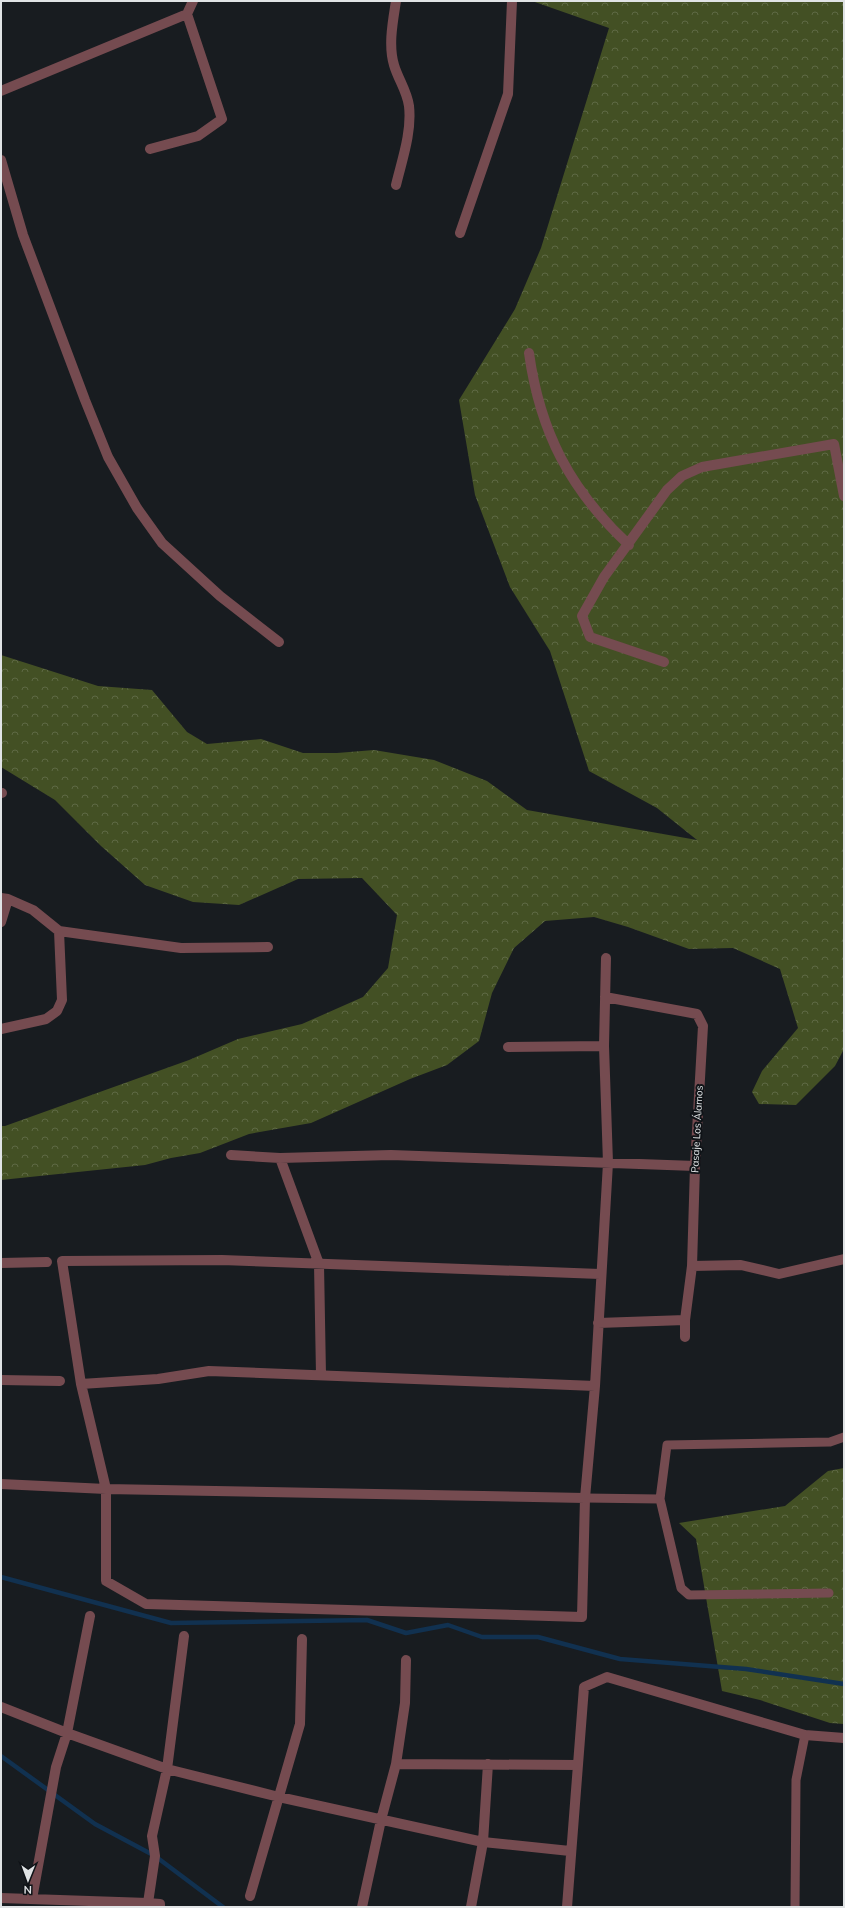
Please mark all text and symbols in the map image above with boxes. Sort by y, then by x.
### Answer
street label: Pasaje Los Álamos [688,1085,706,1173]
north arrow [8,1860,48,1900]
text: N [24,1883,32,1897]

